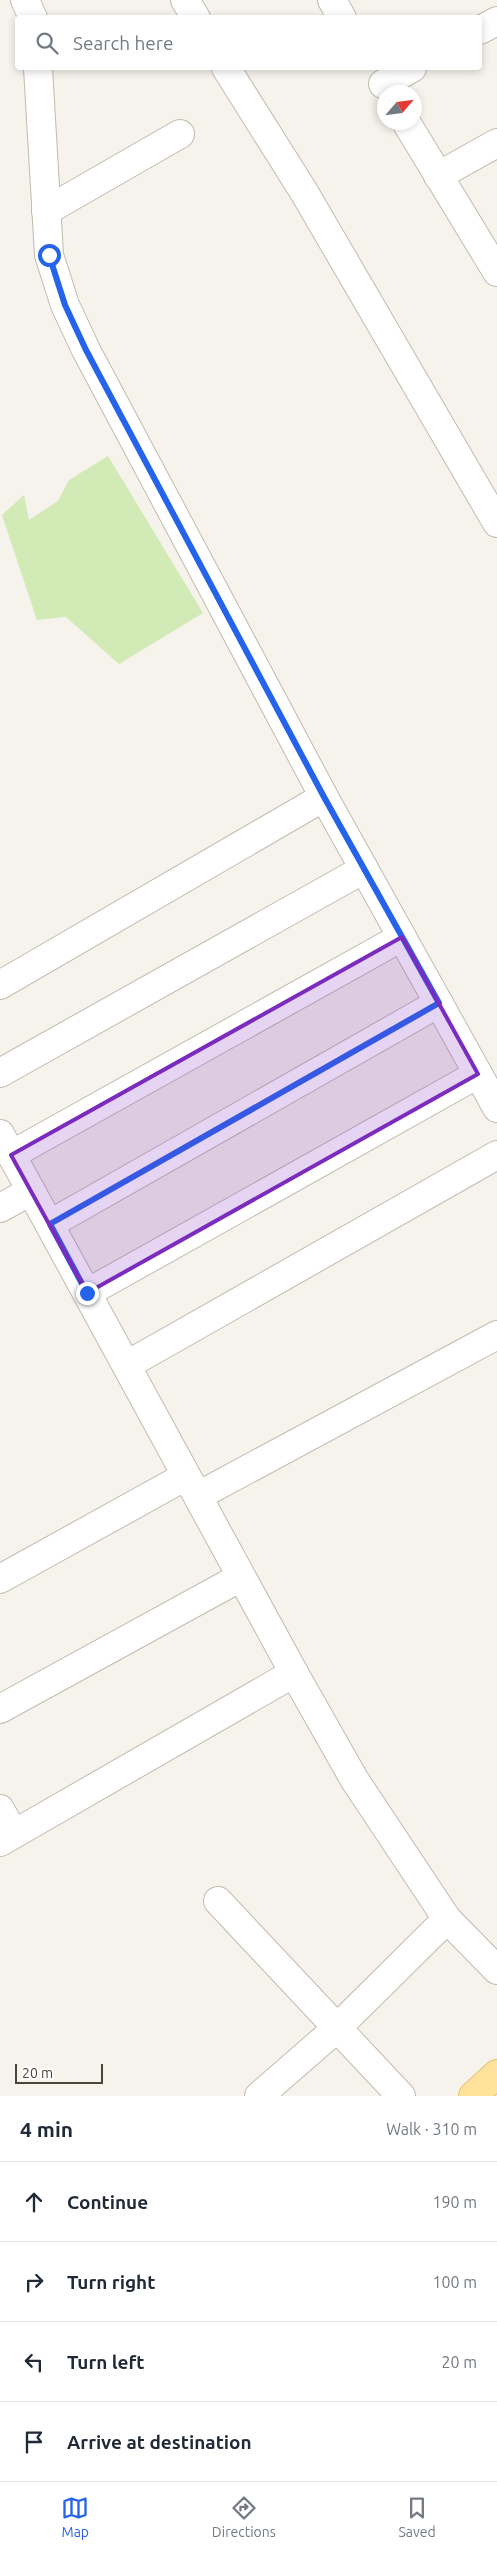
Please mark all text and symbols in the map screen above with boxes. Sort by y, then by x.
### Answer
search box [15,15,482,70]
icon: search [33,29,61,57]
text: Search here [73,32,173,54]
north arrow [377,85,422,130]
route start [38,244,61,267]
route end [76,1282,99,1305]
scale bar [15,2061,102,2084]
text: 20 m [22,2065,53,2081]
text: 4 min [20,2117,73,2141]
text: Walk · 310 m [386,2120,477,2138]
icon: ahead [20,2188,48,2216]
text: Continue [67,2191,148,2213]
text: 190 m [432,2193,477,2211]
icon: right [20,2268,48,2296]
text: Turn right [67,2271,155,2293]
text: 100 m [432,2273,477,2291]
icon: left [20,2348,48,2376]
text: Turn left [67,2351,145,2373]
text: 20 m [441,2353,477,2371]
icon: arrive [20,2428,48,2456]
text: Arrive at destination [67,2431,252,2453]
tab: Map [61,2494,89,2540]
tab: Directions [212,2494,276,2540]
tab: Saved [398,2494,436,2540]

